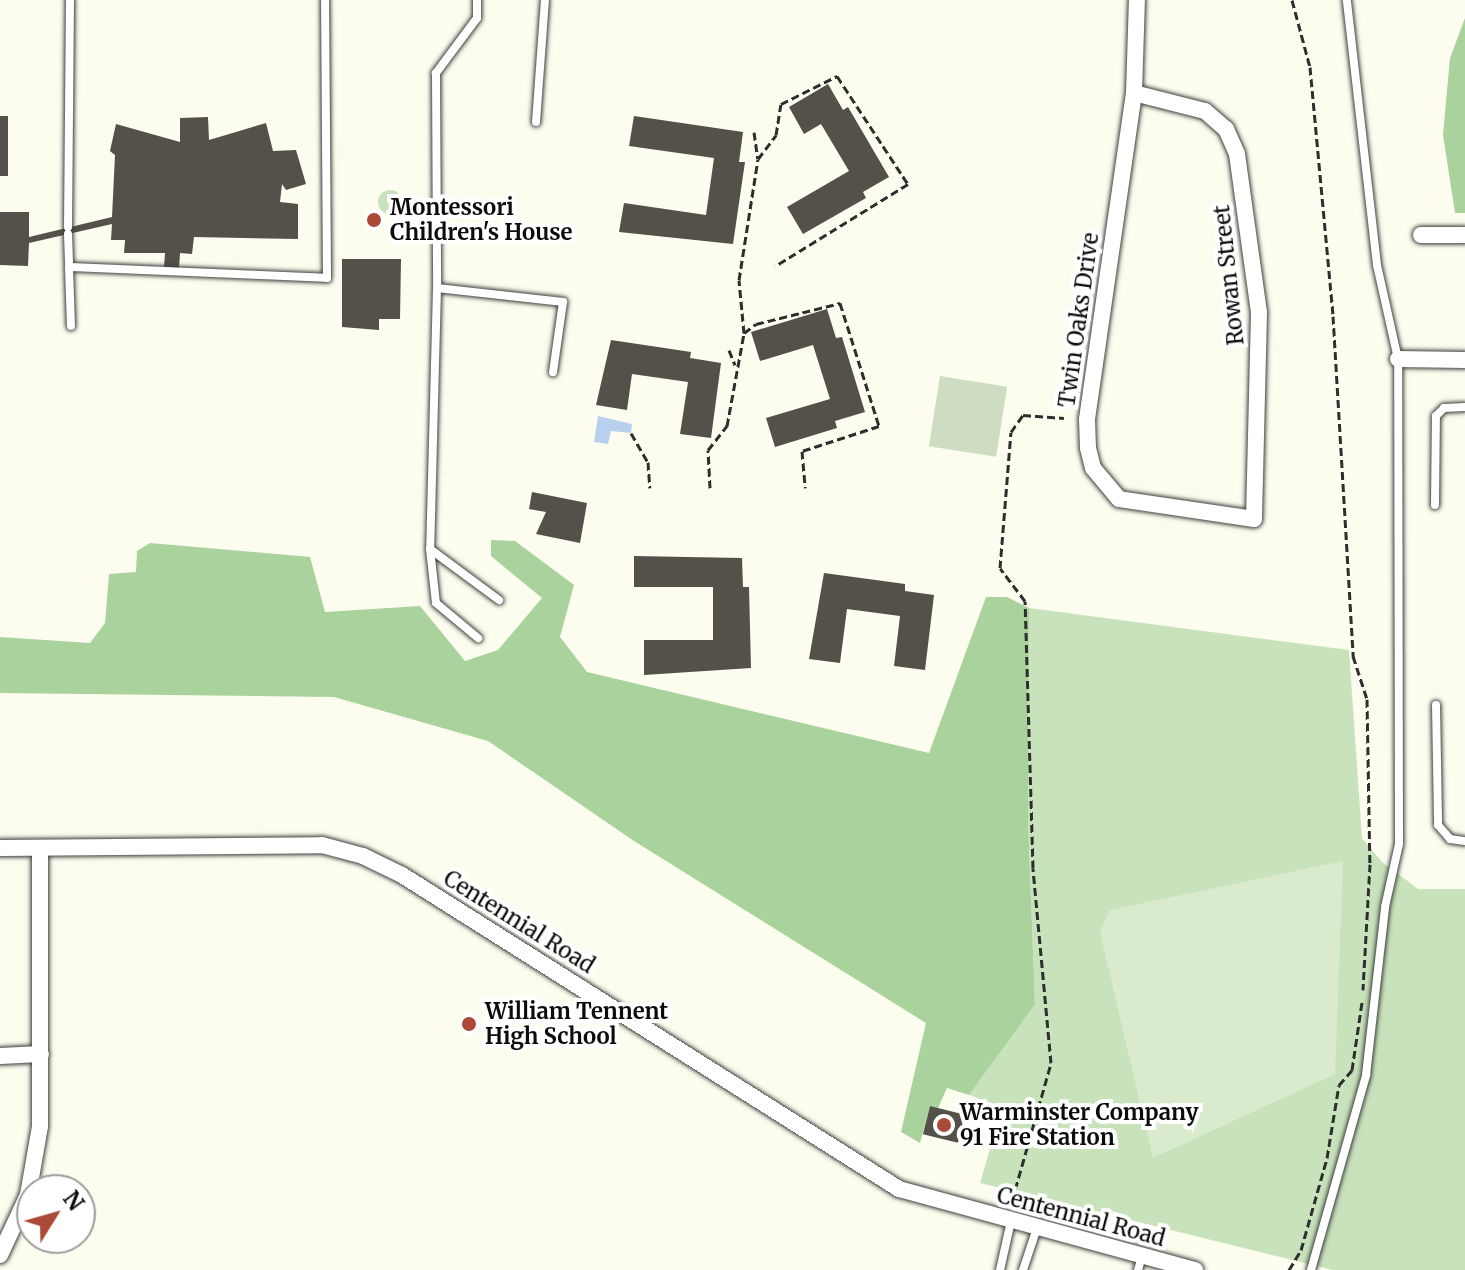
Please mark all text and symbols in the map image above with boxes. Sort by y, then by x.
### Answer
place label: Montessori Children's House [390,194,572,246]
street label: Rowan Street [1209,204,1249,346]
marker: Montessori Children's House [365,211,383,229]
street label: Twin Oaks Drive [1054,231,1104,409]
street label: Centennial Road [439,865,599,979]
place label: William Tennent High School [485,998,668,1050]
marker: William Tennent High School [460,1015,478,1033]
place label: Warminster Company 91 Fire Station [960,1099,1198,1150]
marker: Warminster Company 91 Fire Station [935,1116,953,1134]
north arrow [16,1174,96,1254]
street label: Centennial Road [994,1182,1168,1252]
text: N [57,1185,90,1216]

